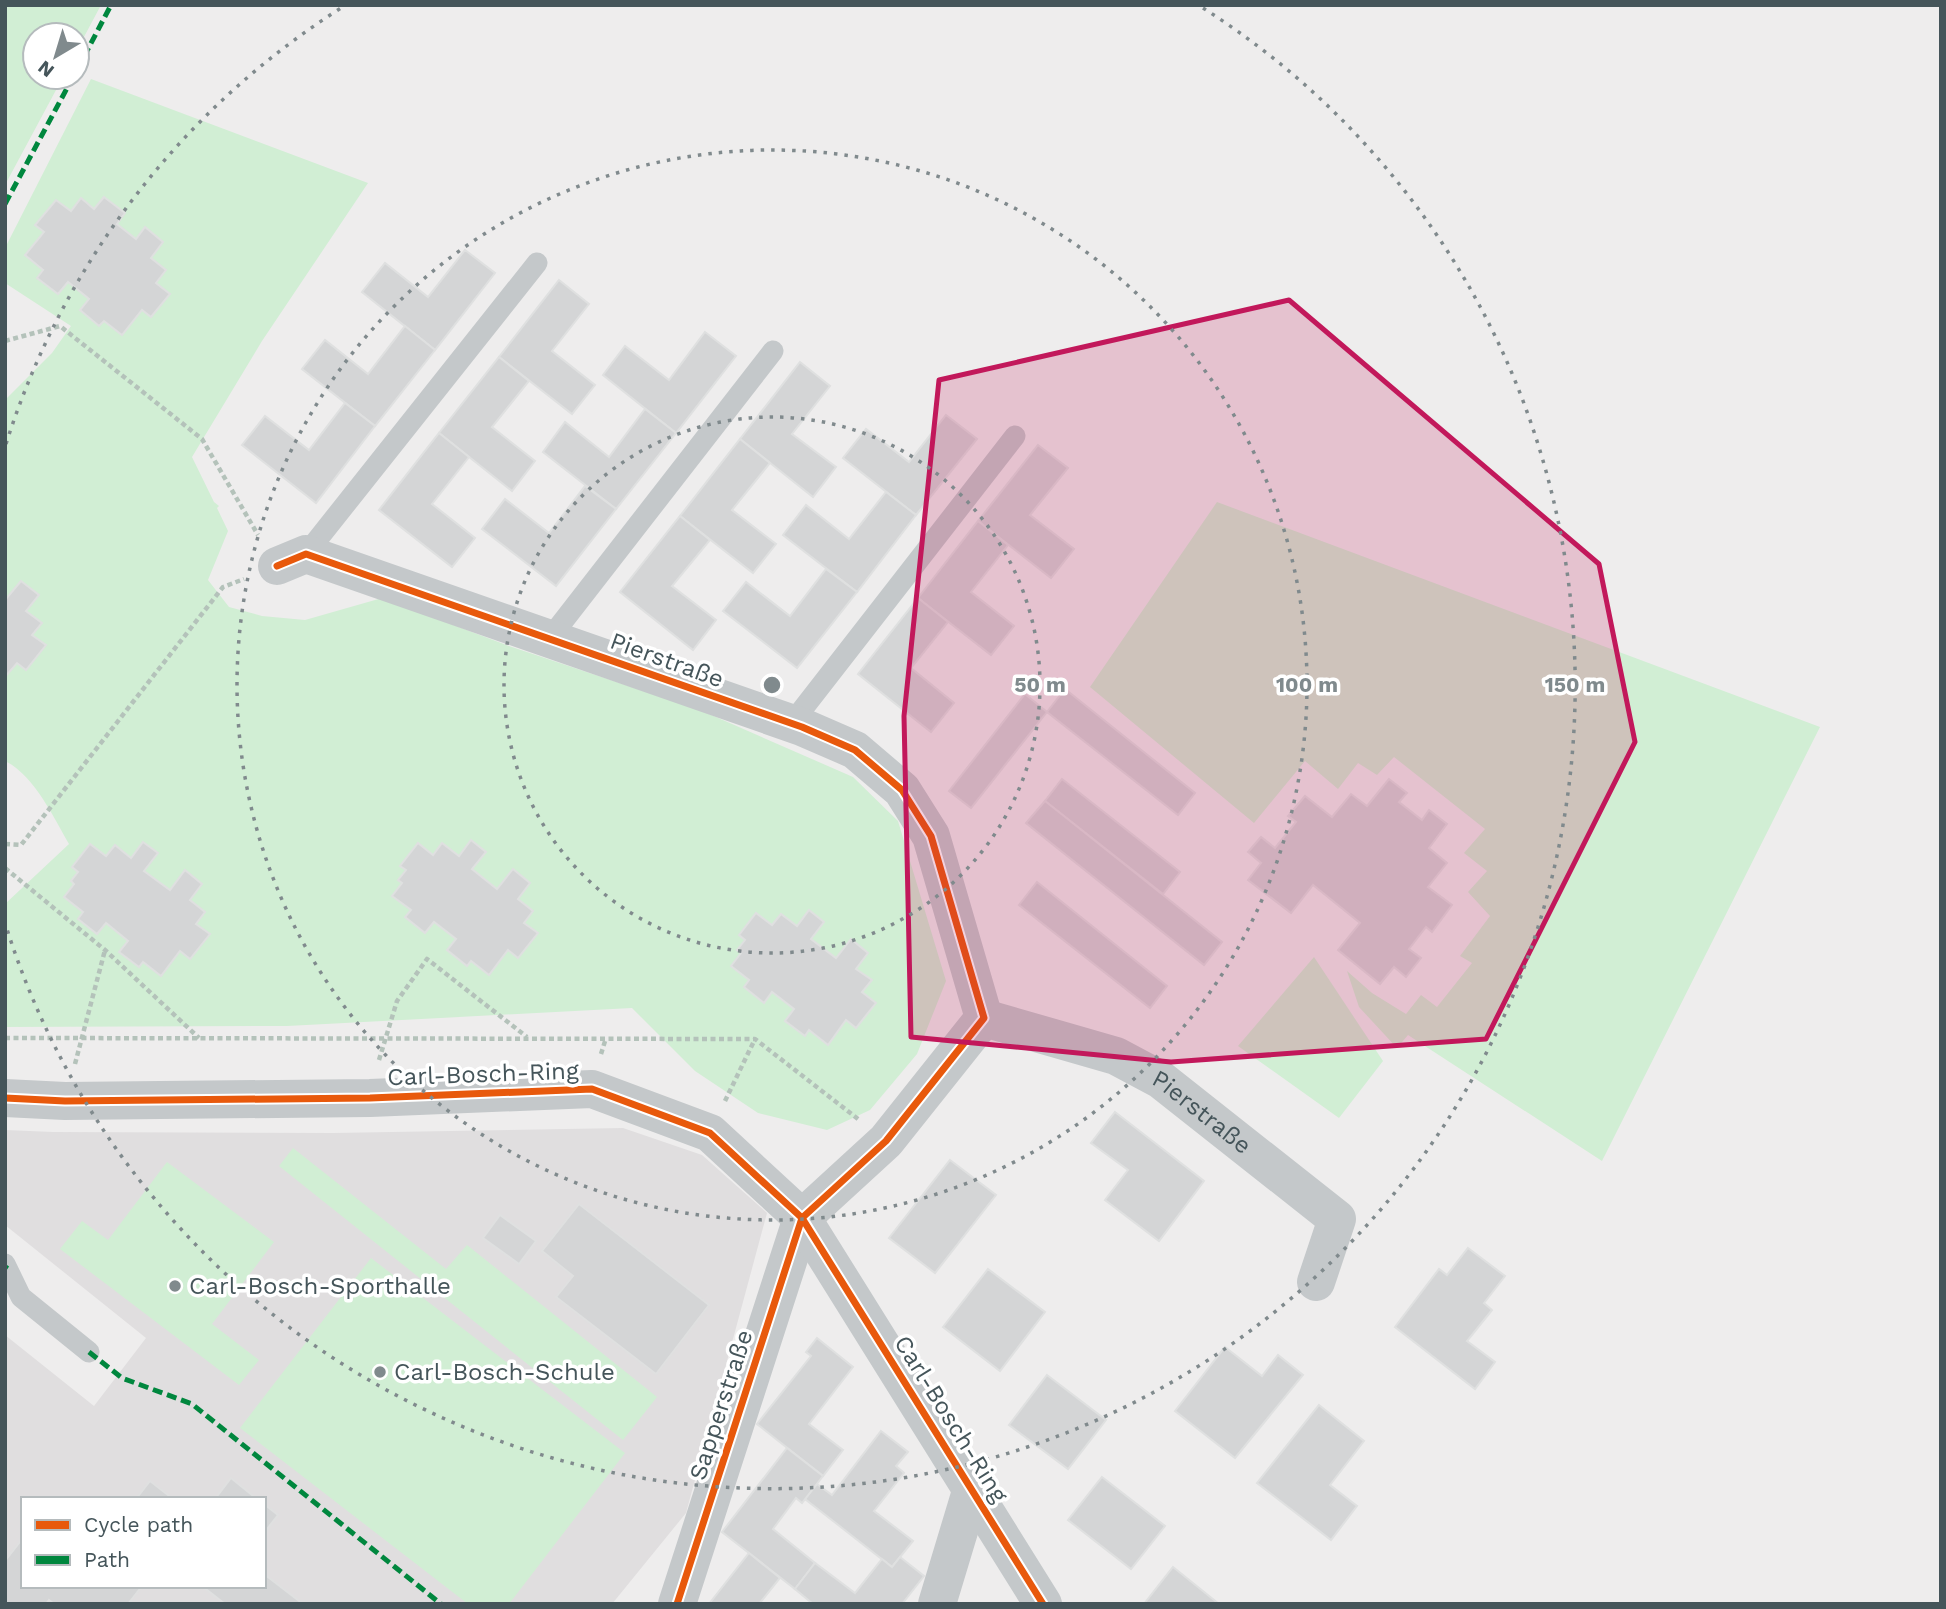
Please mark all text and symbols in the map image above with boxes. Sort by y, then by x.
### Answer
north arrow [21,21,91,91]
text: N [33,56,58,82]
street label: Pierstraße [607,627,727,693]
text: 50 m [1014,672,1066,697]
text: 100 m [1276,672,1338,697]
text: 150 m [1545,672,1605,697]
centre of rings [760,673,784,697]
street label: Carl-Bosch-Ring [387,1057,579,1091]
street label: Pierstraße [1148,1064,1257,1160]
place label: Carl-Bosch-Sporthalle [189,1272,451,1300]
marker: Carl-Bosch-Sporthalle [167,1278,183,1294]
street label: Sapperstraße [684,1326,758,1484]
street label: Carl-Bosch-Ring [888,1330,1014,1508]
place label: Carl-Bosch-Schule [394,1358,615,1386]
marker: Carl-Bosch-Schule [372,1364,388,1380]
legend [21,1497,266,1588]
text: Cycle path [84,1512,193,1537]
text: Path [84,1547,130,1572]

